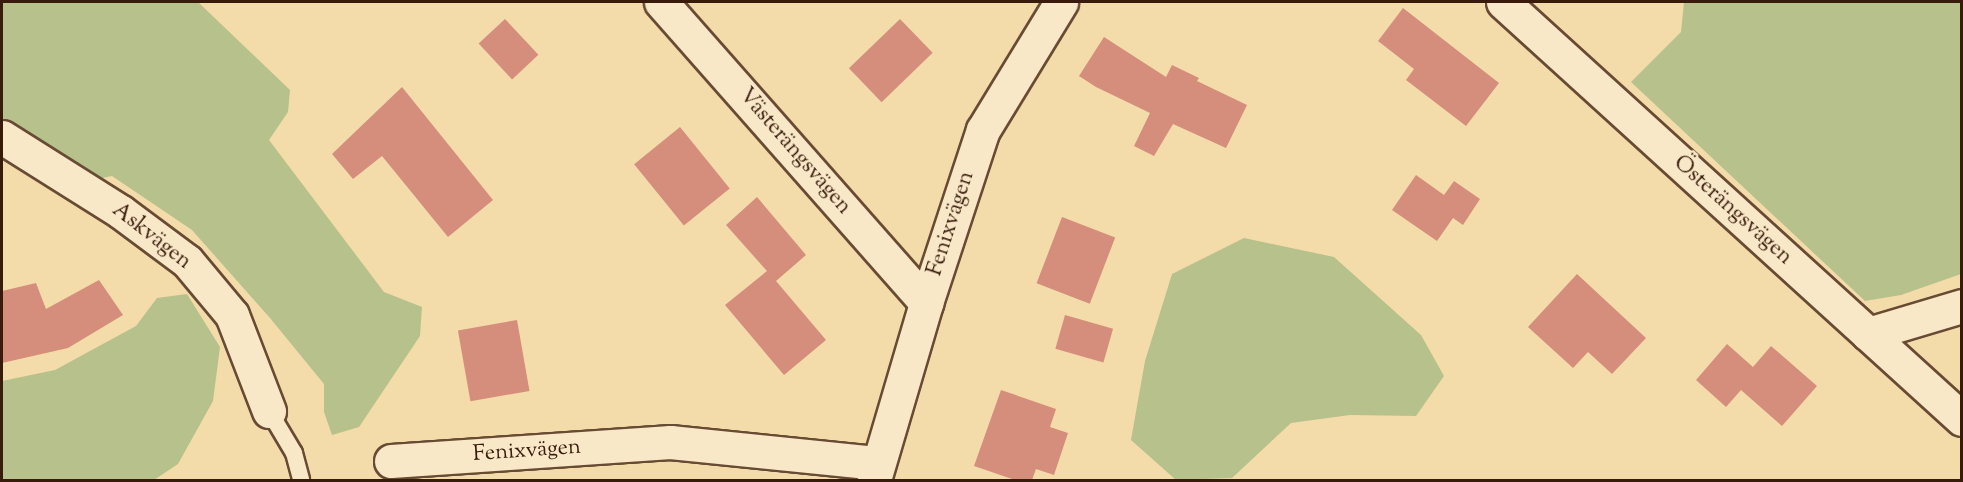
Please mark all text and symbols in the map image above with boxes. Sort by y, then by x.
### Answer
street label: Västerängsvägen [732,83,856,221]
street label: Österängsvägen [1667,151,1797,271]
street label: Fenixvägen [923,169,981,279]
street label: Askvägen [106,198,196,276]
street label: Fenixvägen [472,435,582,469]

